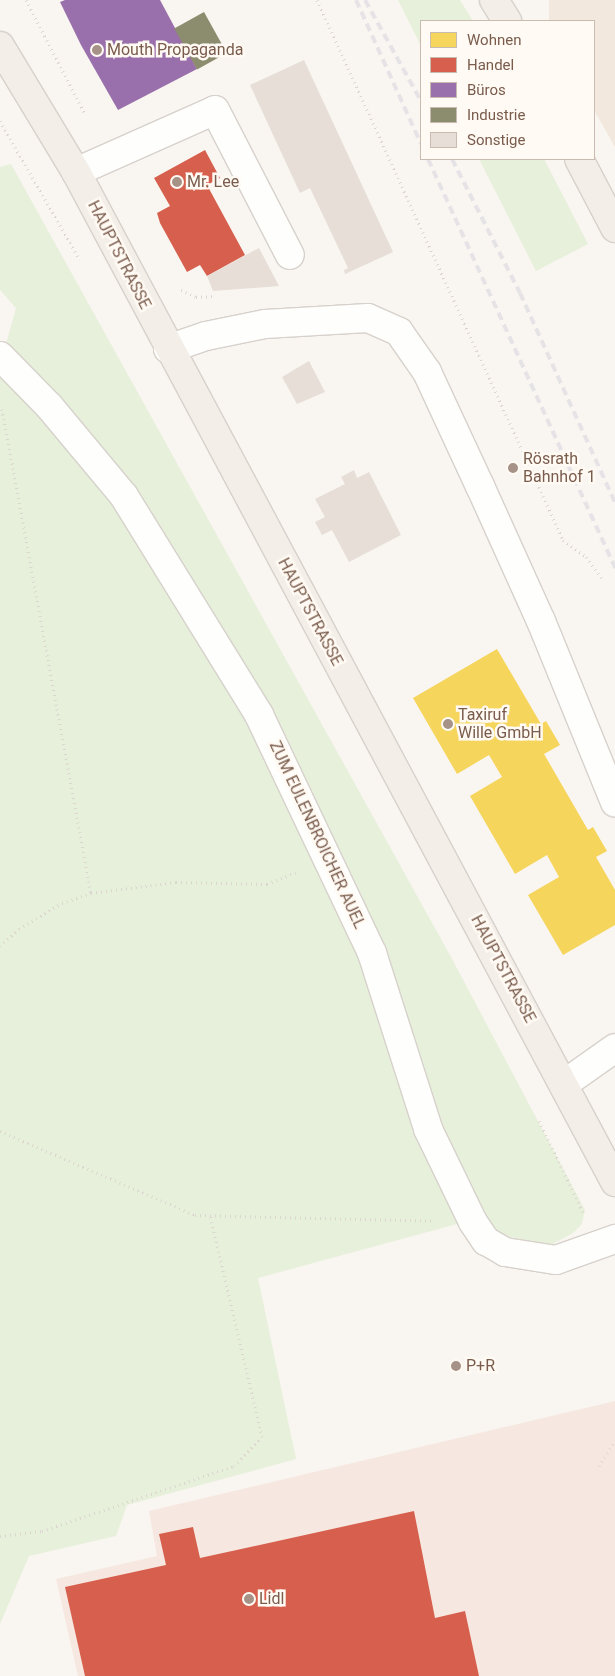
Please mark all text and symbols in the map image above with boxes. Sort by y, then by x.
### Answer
legend [420,20,595,160]
text: Wohnen [467,31,521,49]
place label: Mouth Propaganda [107,40,243,60]
marker: Mouth Propaganda [91,44,103,56]
text: Handel [467,56,514,74]
text: Büros [467,81,506,99]
text: Industrie [467,106,525,124]
text: Sonstige [467,131,525,149]
place label: Mr. Lee [187,172,239,192]
marker: Mr. Lee [171,176,183,188]
street label: HAUPTSTRASSE [83,198,155,312]
place label: Rösrath Bahnhof 1 [523,449,596,487]
marker: Rösrath Bahnhof 1 [507,462,519,474]
street label: HAUPTSTRASSE [274,555,346,669]
place label: Taxiruf Wille GmbH [458,705,542,743]
marker: Taxiruf Wille GmbH [442,718,454,730]
street label: ZUM EULENBROICHER AUEL [265,738,369,932]
street label: HAUPTSTRASSE [467,912,539,1026]
place label: P+R [466,1356,495,1376]
marker: P+R [450,1360,462,1372]
place label: Lidl [259,1589,284,1609]
marker: Lidl [243,1593,255,1605]

